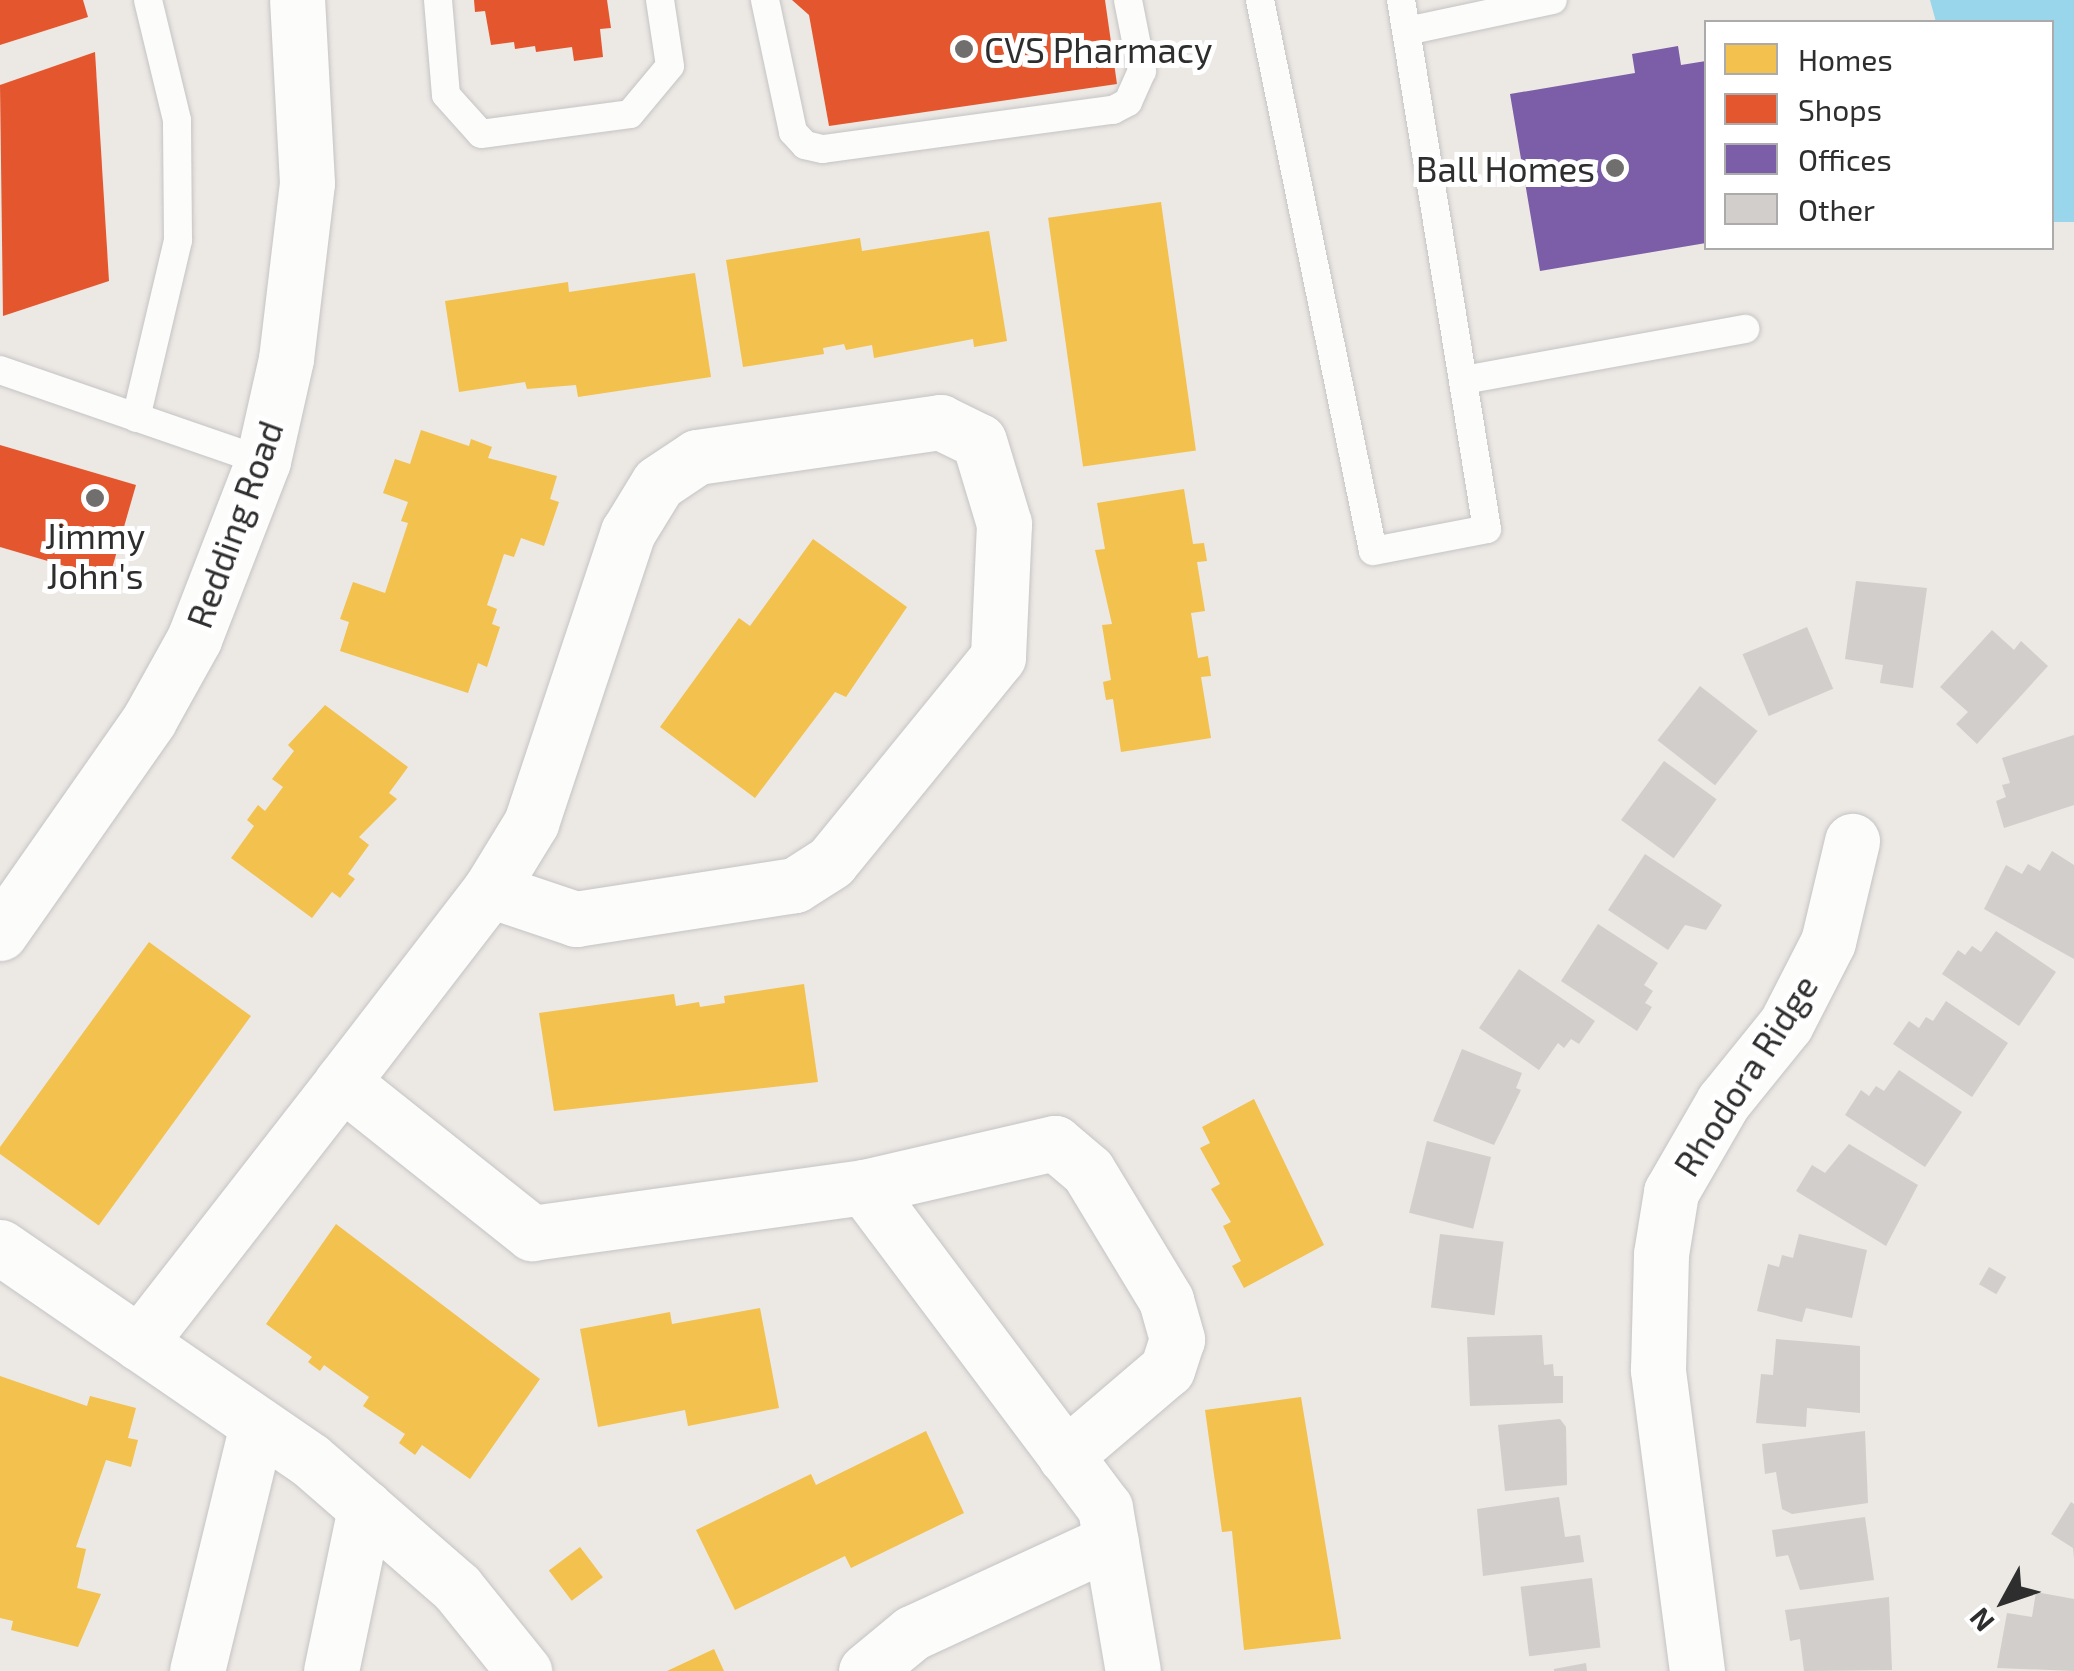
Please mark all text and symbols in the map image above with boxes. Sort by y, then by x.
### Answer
legend [1704,20,2054,250]
place label: CVS Pharmacy [984,28,1212,70]
marker: CVS Pharmacy [953,38,975,60]
text: Homes [1798,41,1893,77]
text: Shops [1798,91,1882,127]
text: Offices [1798,141,1892,177]
place label: Ball Homes [1415,147,1595,189]
marker: Ball Homes [1604,157,1626,179]
text: Other [1798,191,1875,227]
street label: Redding Road [177,415,291,633]
marker: Jimmy John's [84,487,106,509]
place label: Jimmy John's [45,514,145,596]
street label: Rhodora Ridge [1664,967,1826,1183]
north arrow [1954,1551,2054,1651]
text: N [1961,1602,2001,1639]

